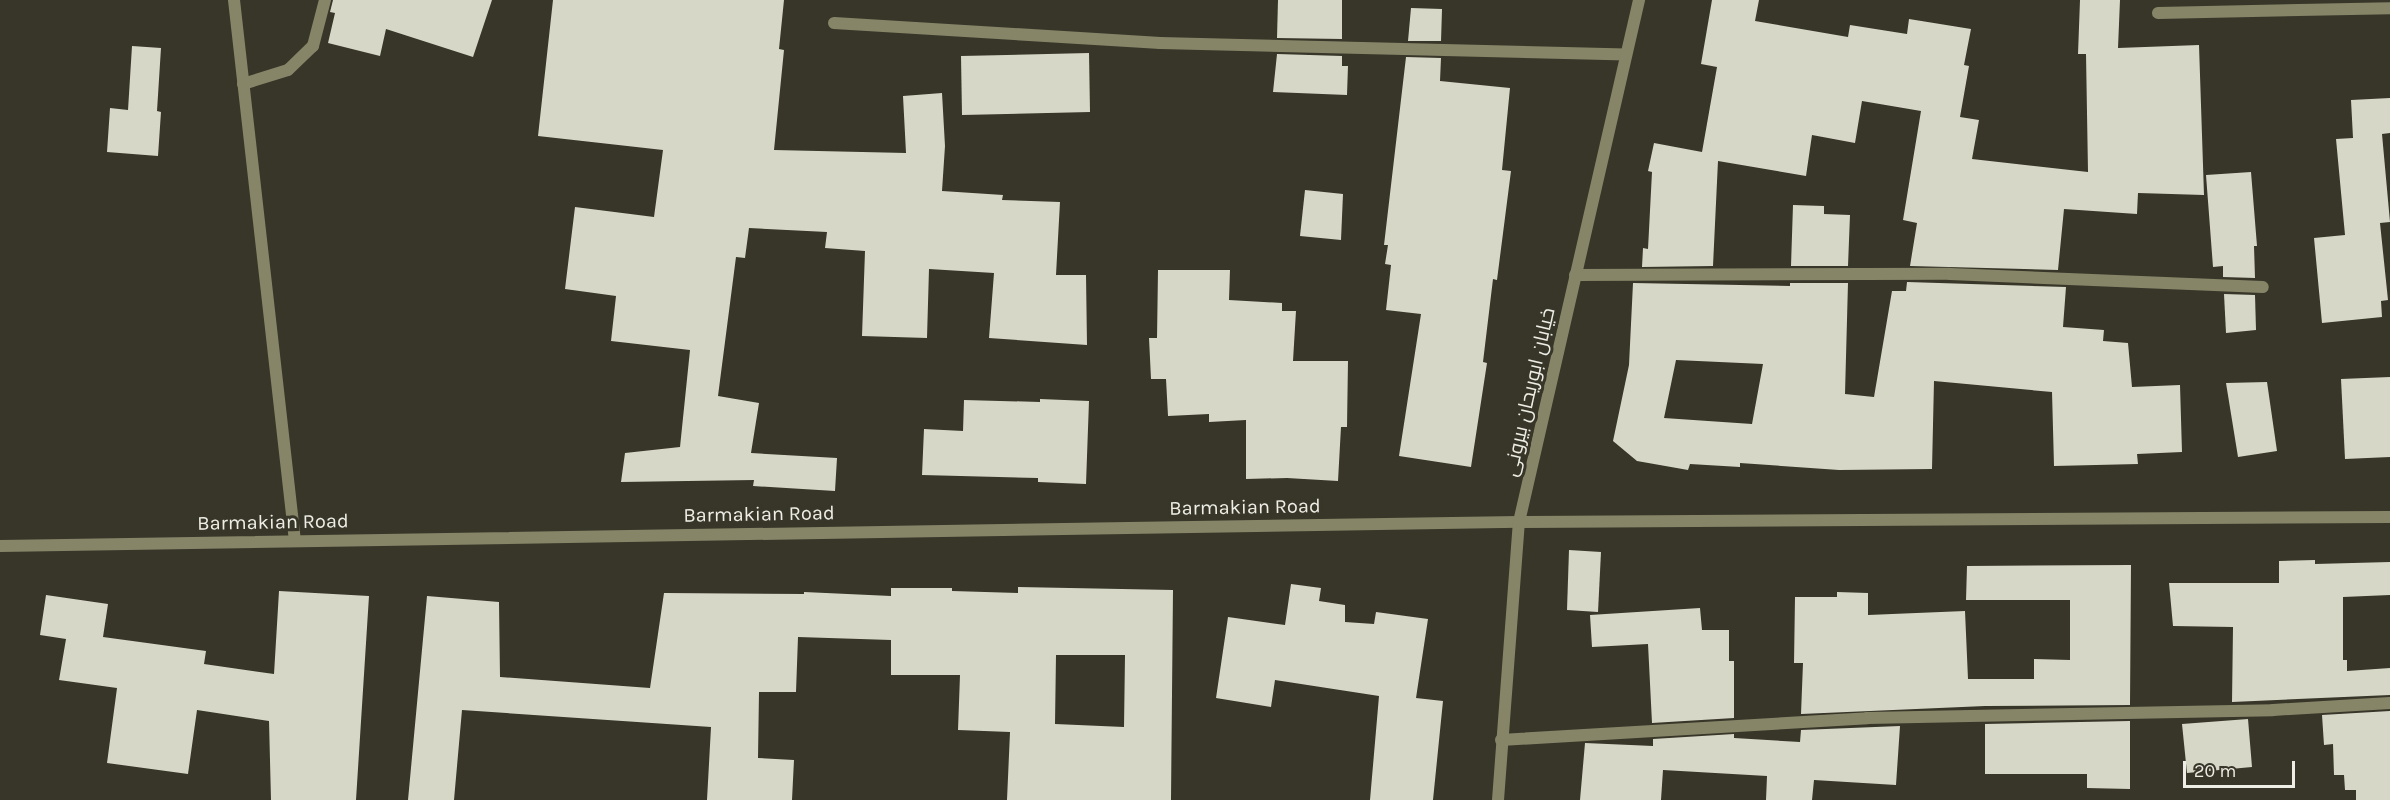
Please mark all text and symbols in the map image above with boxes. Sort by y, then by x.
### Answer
street label: خیابان ابوریحان بیرونی [1498,305,1560,479]
street label: Barmakian Road [1169,494,1321,520]
street label: Barmakian Road [683,501,835,527]
street label: Barmakian Road [197,509,349,535]
scale bar [2186,749,2298,787]
text: 20 m [2194,760,2236,782]

